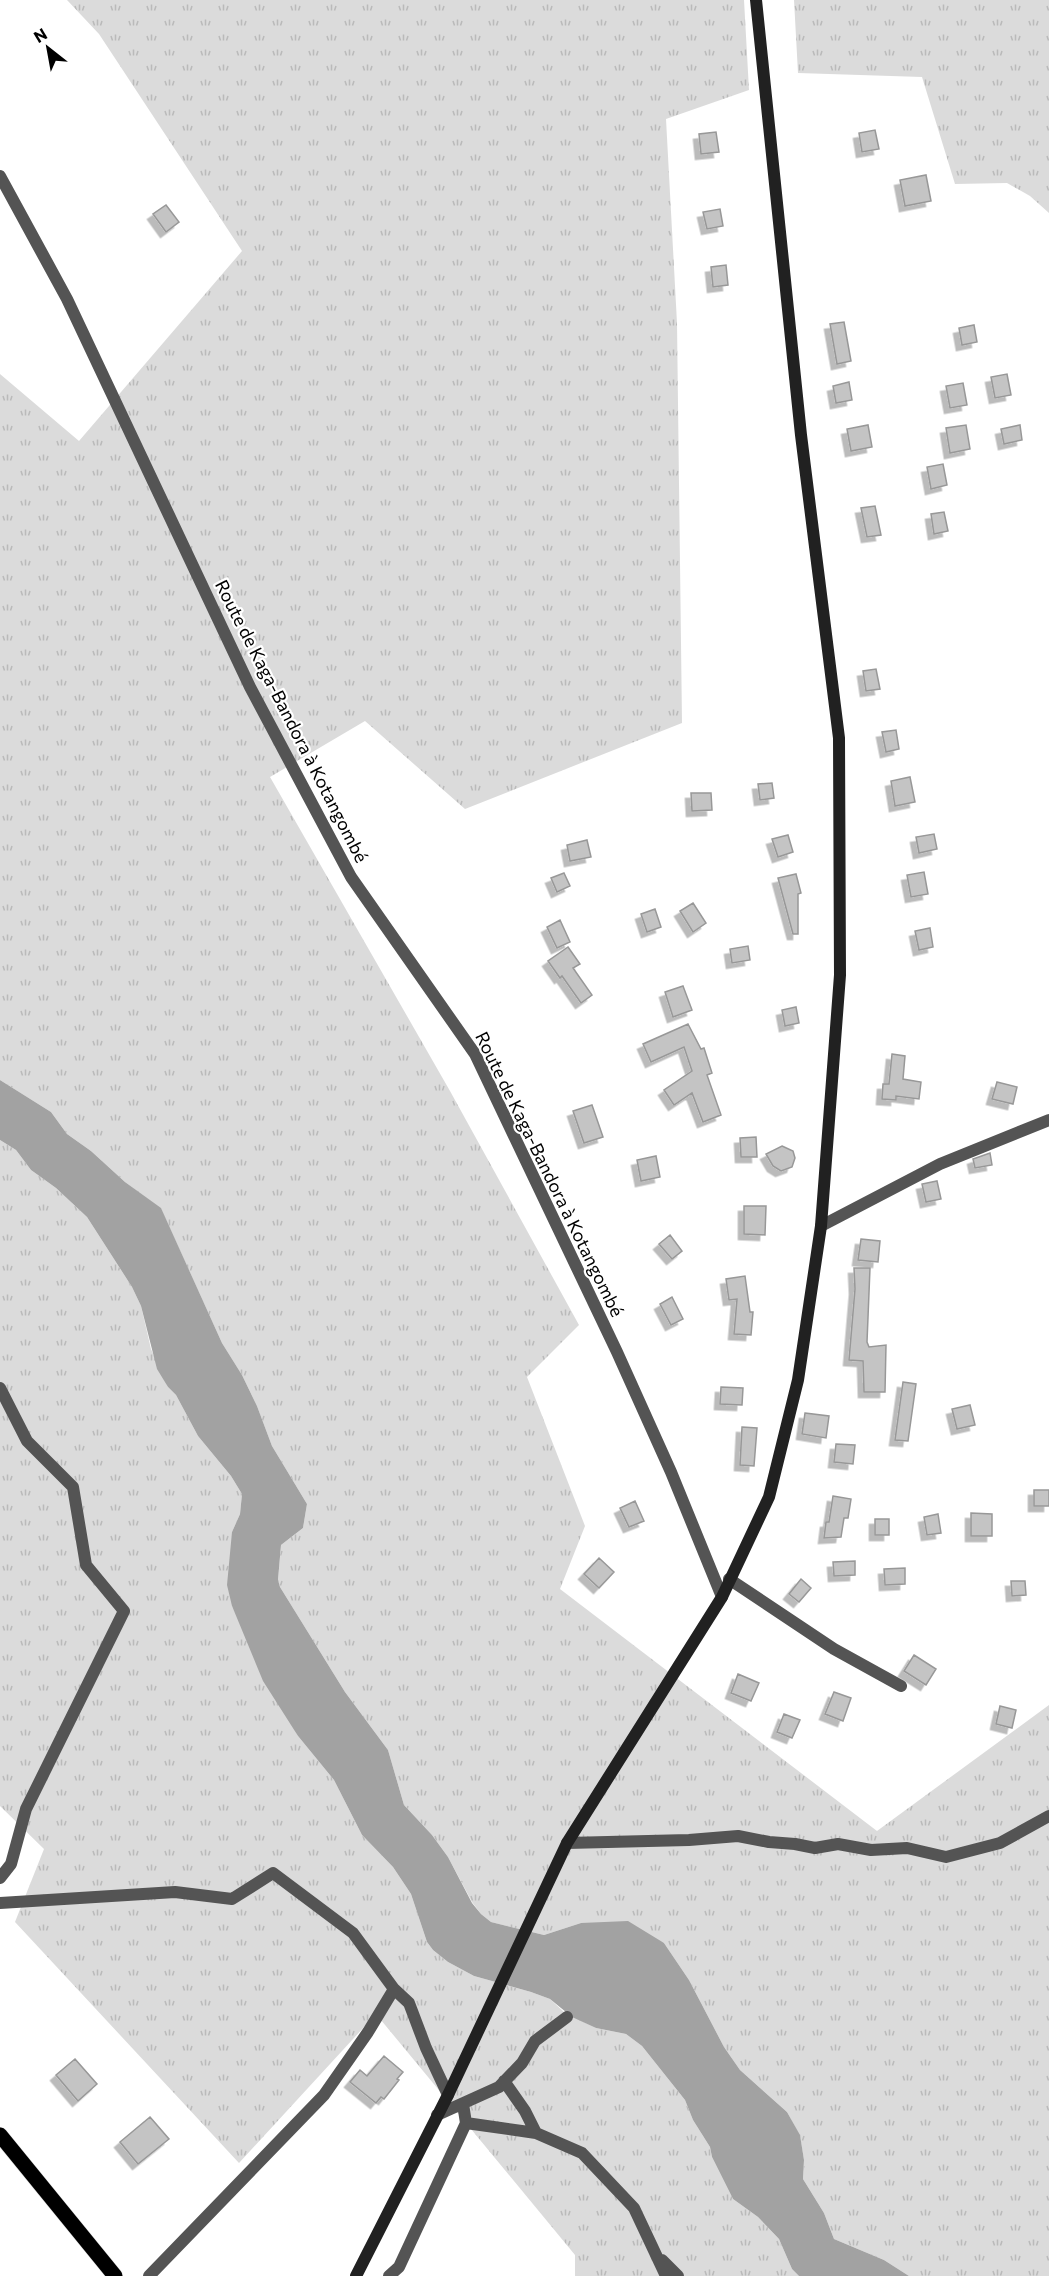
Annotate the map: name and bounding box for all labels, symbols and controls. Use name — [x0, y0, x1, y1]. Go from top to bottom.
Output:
north arrow — [18, 18, 78, 78]
text: N — [30, 23, 50, 46]
street label: Route de Kaga-Bandora à Kotangombé — [211, 576, 373, 866]
street label: Route de Kaga-Bandora à Kotangombé — [471, 1028, 629, 1320]

